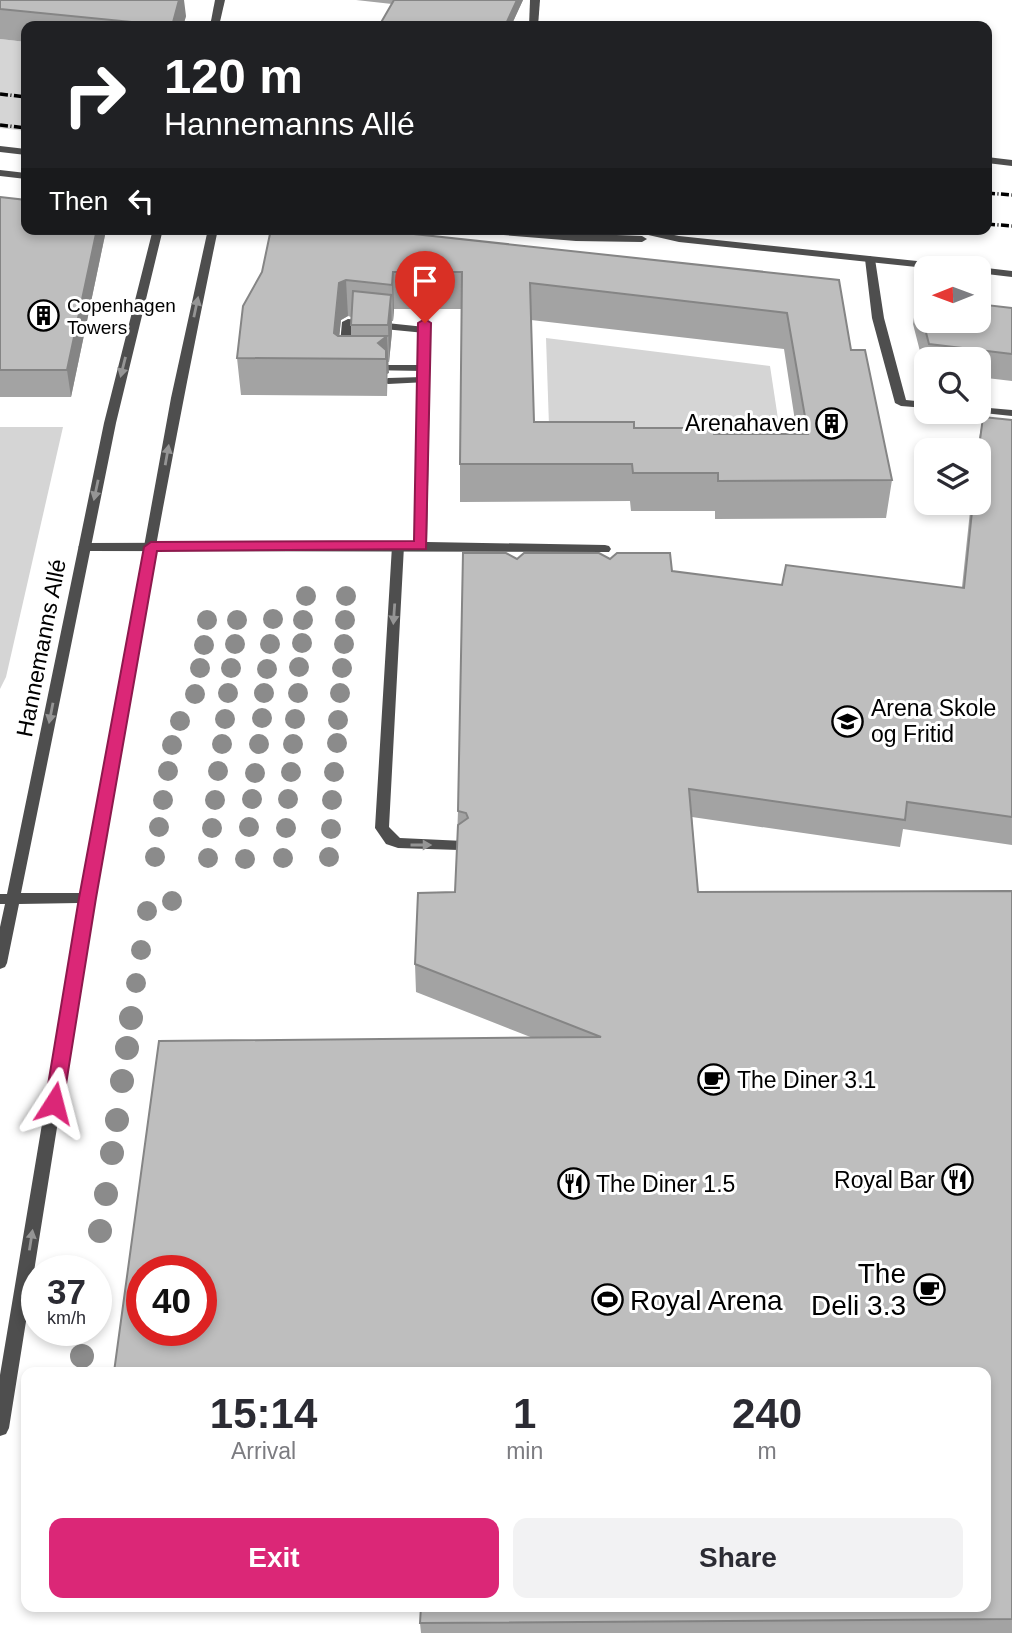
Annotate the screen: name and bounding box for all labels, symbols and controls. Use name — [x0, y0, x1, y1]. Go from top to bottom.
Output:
icon: right — [49, 49, 140, 140]
text: 120 m — [164, 49, 303, 103]
text: Hannemanns Allé — [164, 106, 415, 142]
icon: left — [122, 182, 160, 220]
text: Then — [49, 186, 108, 216]
pin — [395, 251, 455, 323]
north arrow — [914, 256, 990, 332]
map controls — [914, 256, 991, 515]
icon: arrive — [406, 262, 444, 300]
place label: Copenhagen Towers — [67, 295, 176, 338]
one-way arrow — [190, 296, 201, 318]
building icon: Copenhagen Towers — [27, 299, 61, 333]
button: search — [914, 347, 991, 424]
one-way arrow — [118, 356, 129, 378]
building icon: Arenahaven — [815, 406, 849, 440]
place label: Arenahaven — [685, 410, 809, 436]
button: layers — [914, 438, 991, 515]
one-way arrow — [162, 444, 173, 466]
one-way arrow — [90, 479, 101, 501]
street label: Hannemanns Allé — [11, 557, 71, 739]
one-way arrow — [388, 603, 399, 625]
place label: Arena Skole og Fritid — [871, 695, 996, 747]
one-way arrow — [45, 702, 56, 724]
school or university icon: Arena Skole og Fritid — [831, 704, 865, 738]
one-way arrow — [410, 839, 432, 850]
cafe icon: The Diner 3.1 — [697, 1063, 731, 1097]
position arrow — [17, 1066, 91, 1140]
place label: The Diner 3.1 — [737, 1067, 876, 1093]
restaurant icon: Royal Bar — [941, 1163, 975, 1197]
restaurant icon: The Diner 1.5 — [556, 1167, 590, 1201]
place label: Royal Bar — [834, 1167, 935, 1193]
place label: The Diner 1.5 — [596, 1171, 735, 1197]
one-way arrow — [26, 1229, 37, 1251]
speed limit sign: 40 — [126, 1255, 217, 1346]
place label: The Deli 3.3 — [811, 1258, 906, 1321]
text: 37 — [47, 1272, 86, 1311]
cafe icon: The Deli 3.3 — [912, 1272, 946, 1306]
sports icon: Royal Arena — [590, 1283, 624, 1317]
place label: Royal Arena — [630, 1285, 783, 1316]
text: km/h — [47, 1308, 86, 1328]
text: 15:14 — [210, 1390, 317, 1437]
text: 1 — [513, 1390, 536, 1437]
text: 240 — [732, 1390, 802, 1437]
text: Arrival — [231, 1438, 296, 1464]
text: min — [506, 1438, 543, 1464]
text: m — [758, 1438, 777, 1464]
button: Exit — [49, 1518, 499, 1598]
button: Share — [513, 1518, 963, 1598]

